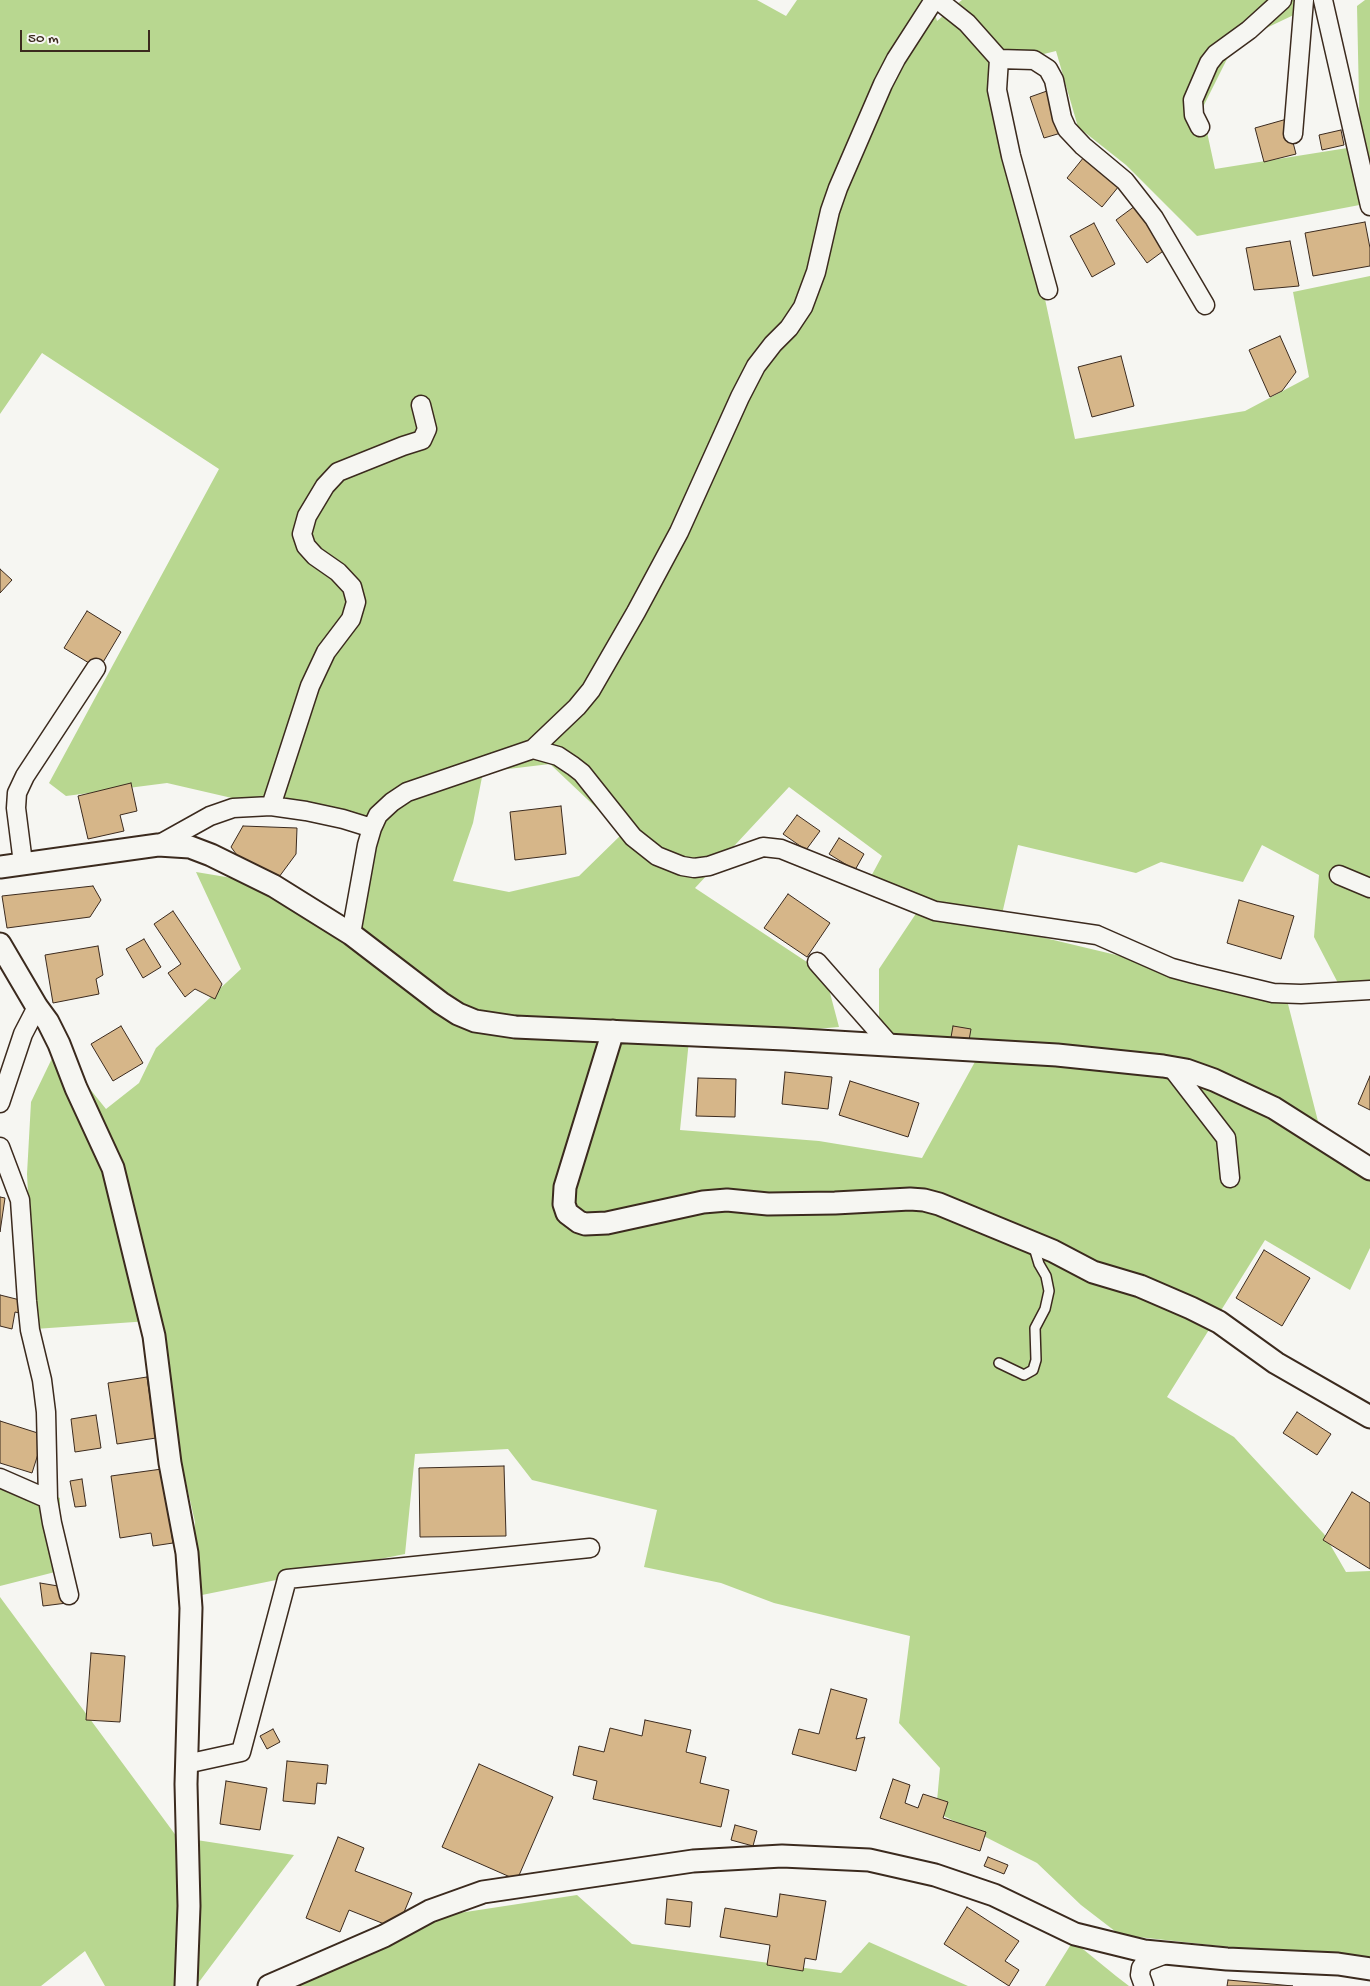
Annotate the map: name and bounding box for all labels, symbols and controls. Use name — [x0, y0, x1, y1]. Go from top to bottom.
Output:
scale bar — [22, 20, 152, 52]
text: 50 m — [28, 30, 59, 48]

